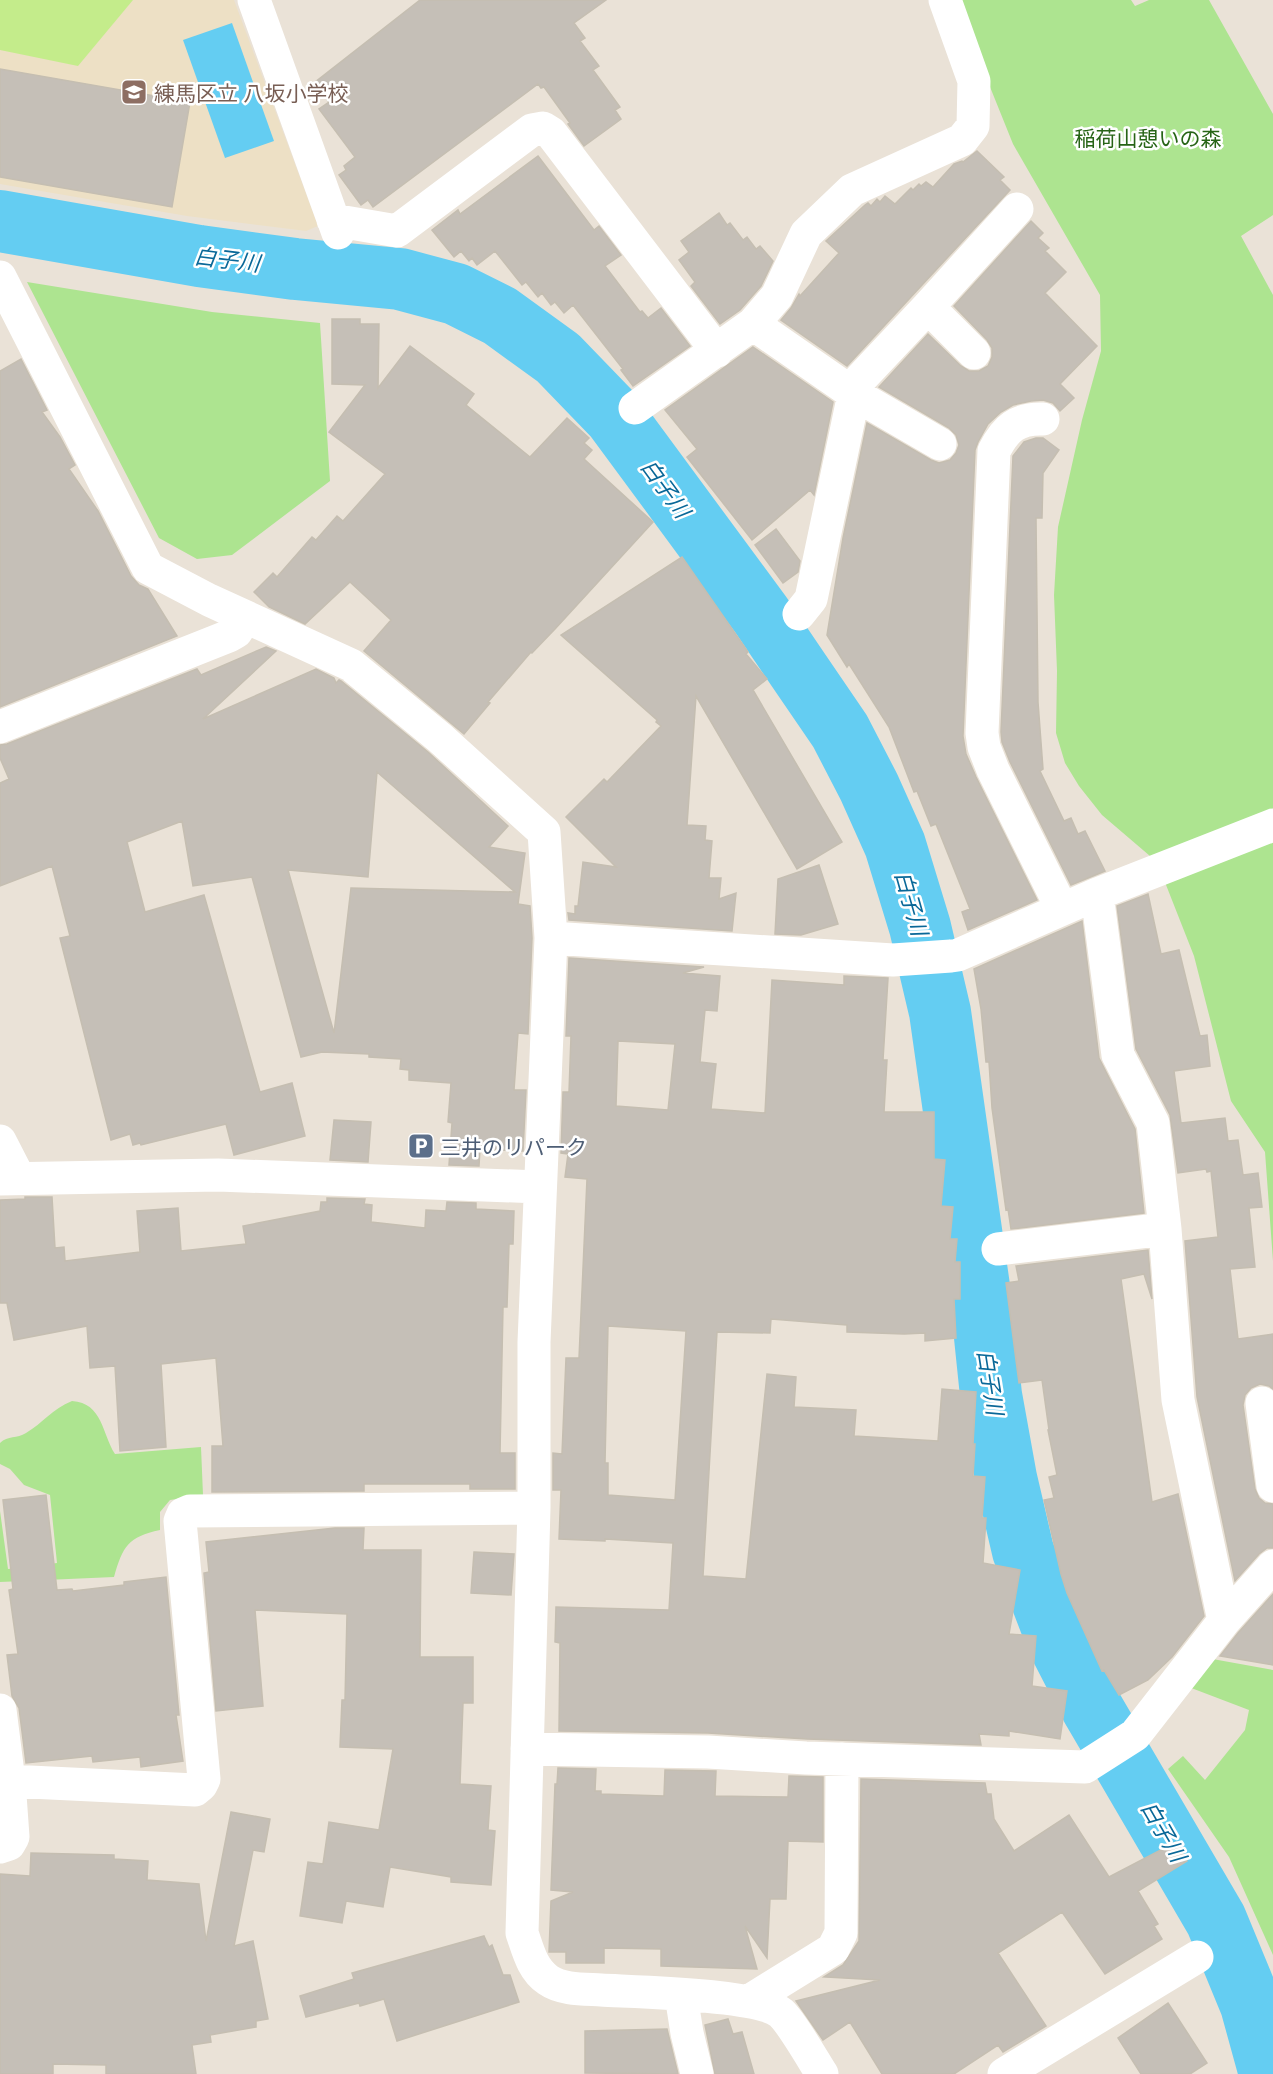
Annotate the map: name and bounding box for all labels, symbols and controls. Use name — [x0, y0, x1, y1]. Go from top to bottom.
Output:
school or university icon: 練馬区立 八坂小学校 — [119, 77, 149, 107]
place label: 練馬区立 八坂小学校 — [154, 80, 348, 105]
park label: 稲荷山憩いの森 — [1075, 125, 1222, 150]
water label: 白子川 — [193, 242, 263, 277]
water label: 白子川 — [636, 453, 697, 524]
water label: 白子川 — [890, 868, 935, 940]
parking icon: 三井のリパーク — [406, 1131, 436, 1161]
place label: 三井のリパーク — [440, 1134, 587, 1159]
water label: 白子川 — [973, 1347, 1010, 1419]
water label: 白子川 — [1136, 1796, 1193, 1868]

